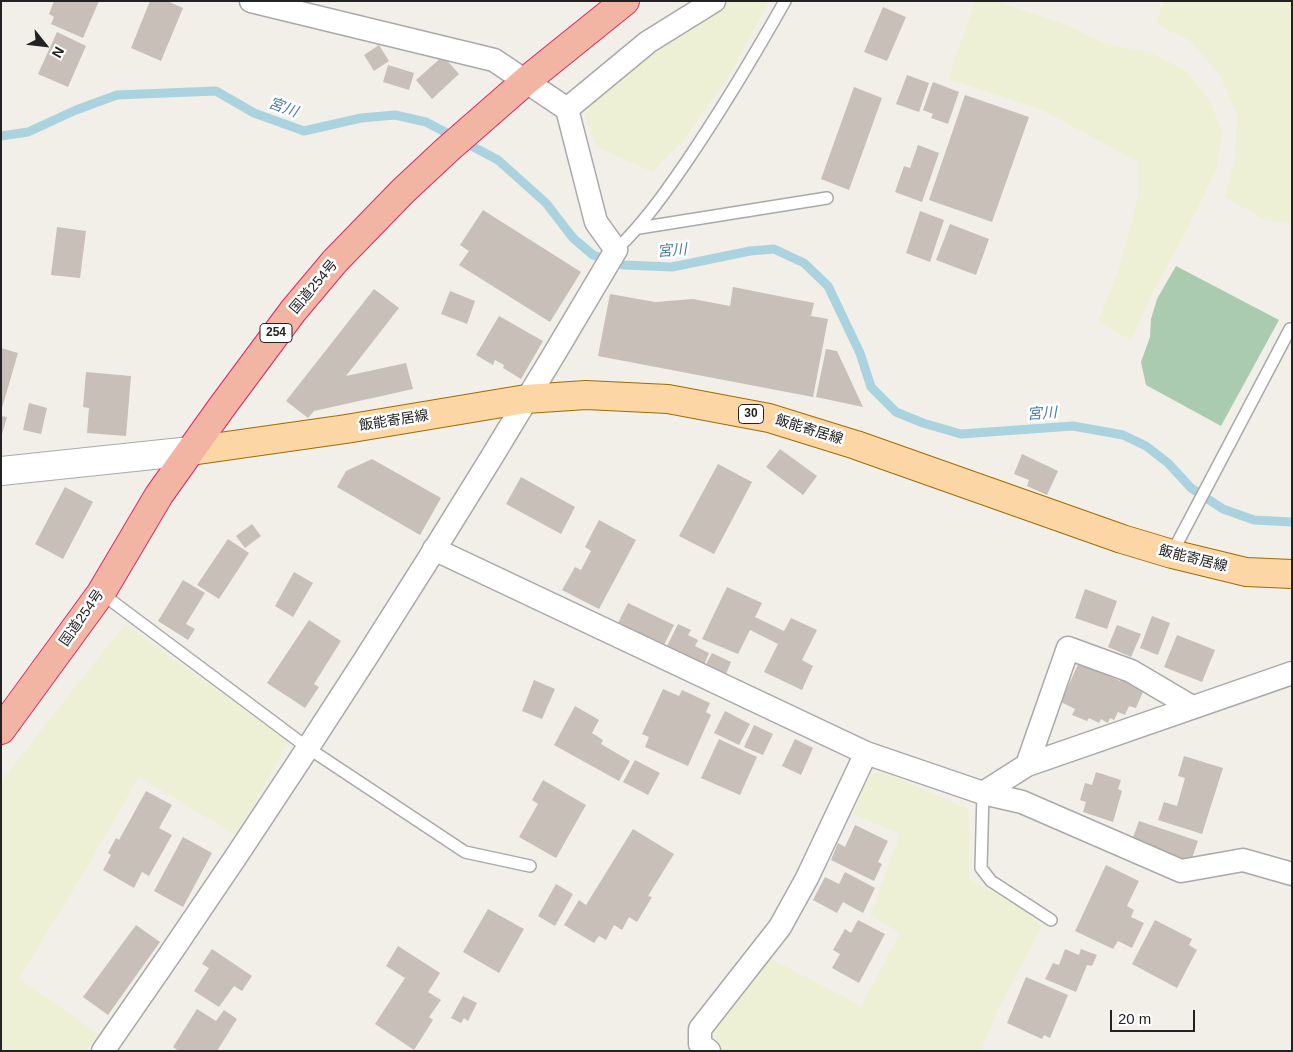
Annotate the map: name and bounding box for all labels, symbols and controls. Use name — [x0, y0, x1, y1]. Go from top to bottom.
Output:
north arrow — [20, 20, 70, 70]
text: N — [49, 44, 68, 61]
water label: 宮川 — [266, 94, 300, 122]
water label: 宮川 — [656, 241, 688, 261]
street label: 国道254号 — [287, 257, 341, 317]
road number: 254 — [260, 323, 292, 342]
road number: 30 — [738, 404, 764, 424]
water label: 宮川 — [1026, 404, 1058, 424]
street label: 飯能寄居線 — [358, 407, 430, 435]
street label: 飯能寄居線 — [773, 412, 845, 448]
street label: 飯能寄居線 — [1157, 542, 1229, 576]
street label: 国道254号 — [56, 586, 108, 650]
scale bar — [1113, 1000, 1198, 1032]
text: 20 m — [1118, 1010, 1151, 1027]

